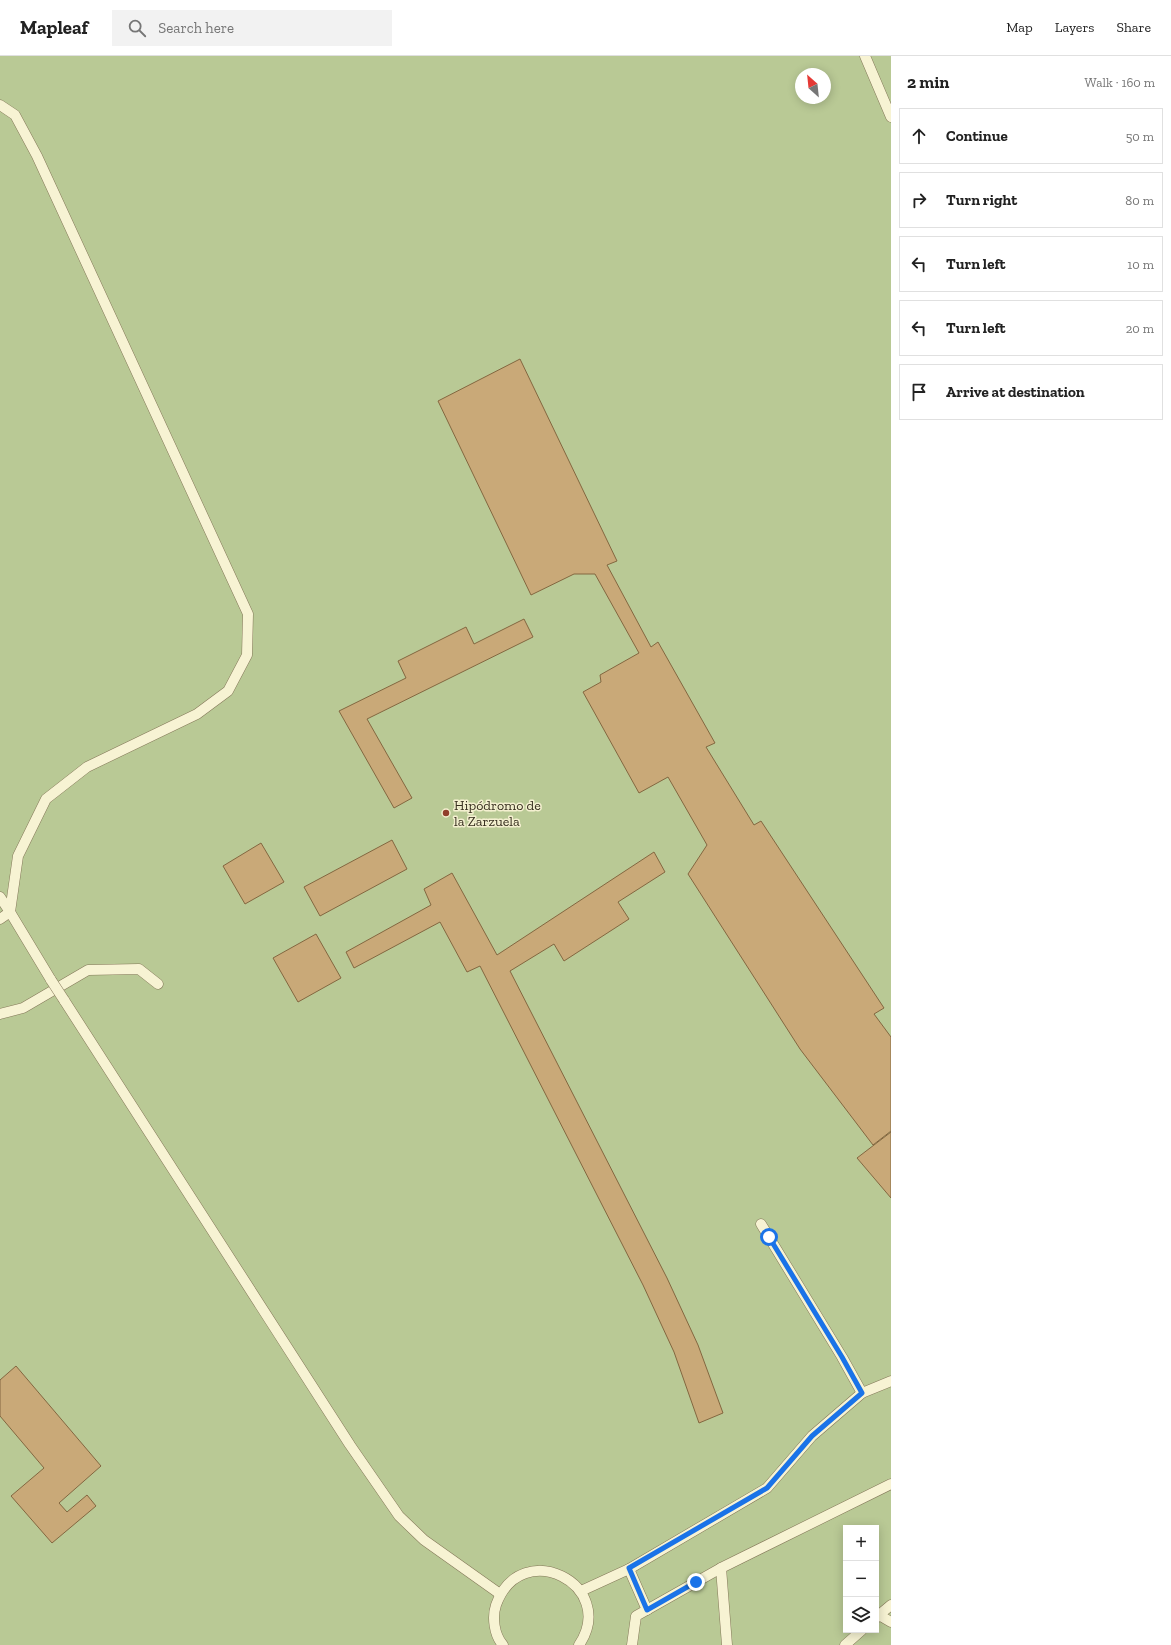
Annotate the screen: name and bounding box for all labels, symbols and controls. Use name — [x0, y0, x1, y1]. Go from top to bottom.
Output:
search box — [112, 10, 392, 46]
text: Mapleaf — [20, 16, 88, 39]
icon: search — [126, 17, 148, 39]
text: Search here — [158, 19, 234, 37]
text: Map — [1006, 19, 1033, 36]
text: Layers — [1055, 19, 1094, 36]
text: Share — [1116, 19, 1151, 36]
north arrow — [795, 68, 831, 104]
text: 2 min — [907, 72, 949, 92]
text: Walk · 160 m — [1085, 75, 1155, 90]
icon: ahead — [908, 125, 930, 147]
text: Continue — [946, 127, 1008, 145]
text: 50 m — [1126, 129, 1154, 144]
icon: right — [908, 189, 930, 211]
text: Turn right — [946, 191, 1017, 209]
text: 80 m — [1125, 193, 1154, 208]
icon: left — [908, 253, 930, 275]
text: Turn left — [946, 255, 1006, 273]
text: 10 m — [1127, 257, 1154, 272]
icon: left — [908, 317, 930, 339]
text: Turn left — [946, 319, 1006, 337]
text: 20 m — [1126, 321, 1154, 336]
icon: arrive — [908, 381, 930, 403]
text: Arrive at destination — [946, 383, 1085, 401]
place label: Hipódromo de la Zarzuela — [454, 797, 541, 830]
marker: Hipódromo de la Zarzuela — [441, 808, 451, 818]
route start — [760, 1228, 778, 1246]
map controls — [843, 1525, 879, 1633]
button: + — [843, 1525, 879, 1561]
button: − — [843, 1561, 879, 1597]
route end — [687, 1573, 705, 1591]
button: layers — [843, 1597, 879, 1633]

